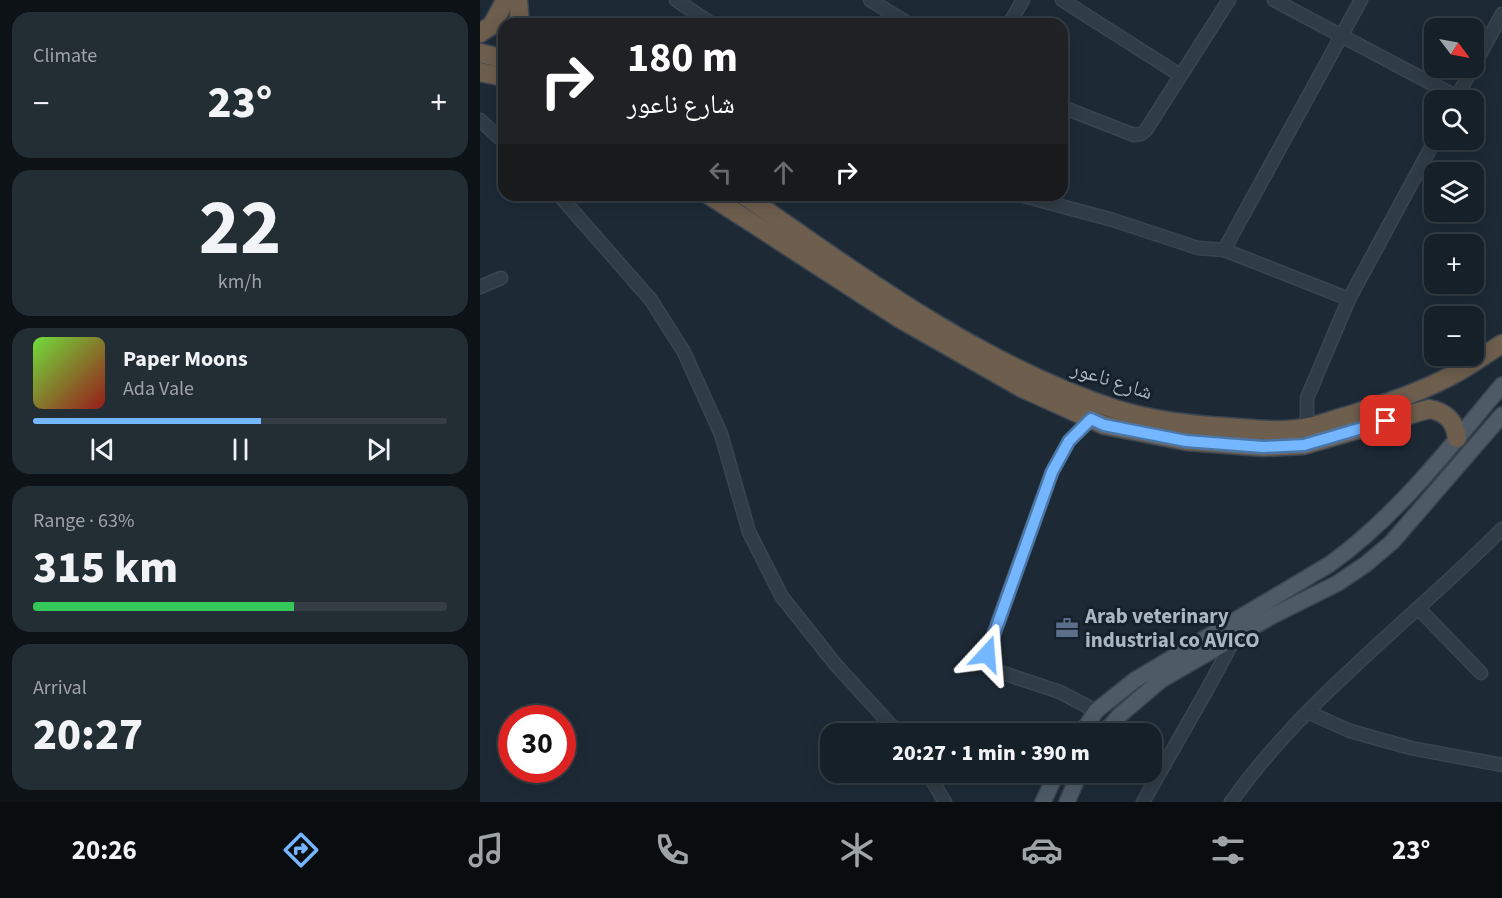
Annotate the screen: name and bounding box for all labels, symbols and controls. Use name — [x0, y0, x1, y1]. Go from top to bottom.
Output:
north arrow — [1424, 18, 1484, 78]
map controls — [1424, 18, 1484, 366]
text: 180 m — [627, 28, 738, 88]
text: Climate — [33, 42, 97, 70]
icon: right — [528, 42, 606, 120]
text: 23° — [208, 71, 272, 135]
text: − — [33, 80, 49, 127]
text: + — [431, 80, 447, 127]
text: شارع ناعور — [627, 85, 735, 124]
button: search — [1424, 90, 1484, 150]
icon: left — [704, 156, 737, 189]
icon: ahead — [767, 156, 800, 189]
icon: right — [830, 156, 863, 189]
button: layers — [1424, 162, 1484, 222]
text: 22 — [199, 173, 281, 284]
button: + — [1424, 234, 1484, 294]
text: km/h — [218, 268, 262, 296]
button: − — [1424, 306, 1484, 366]
text: Paper Moons — [123, 343, 248, 375]
street label: شارع ناعور — [1067, 352, 1156, 407]
text: Ada Vale — [123, 375, 194, 403]
pin — [1360, 395, 1411, 446]
icon: arrive — [1369, 404, 1402, 437]
icon: previous — [86, 433, 119, 466]
icon: pause — [224, 433, 257, 466]
icon: next — [362, 433, 395, 466]
text: Range · 63% — [33, 507, 134, 535]
text: 315 km — [33, 536, 178, 600]
place label: Arab veterinary industrial co AVICO — [1084, 601, 1260, 655]
office icon: Arab veterinary industrial co AVICO — [1054, 615, 1080, 641]
position arrow — [955, 622, 1019, 686]
text: Arrival — [33, 674, 87, 702]
text: 20:27 — [33, 703, 143, 767]
speed limit sign: 30 — [498, 705, 576, 783]
text: 20:27 · 1 min · 390 m — [892, 737, 1090, 769]
icon: directions — [280, 829, 322, 871]
icon: music — [465, 829, 507, 871]
icon: phone — [651, 829, 693, 871]
icon: climate — [836, 829, 878, 871]
icon: car — [1021, 829, 1063, 871]
icon: filters — [1207, 829, 1249, 871]
text: 20:26 — [72, 831, 137, 870]
text: 23° — [1392, 831, 1430, 870]

